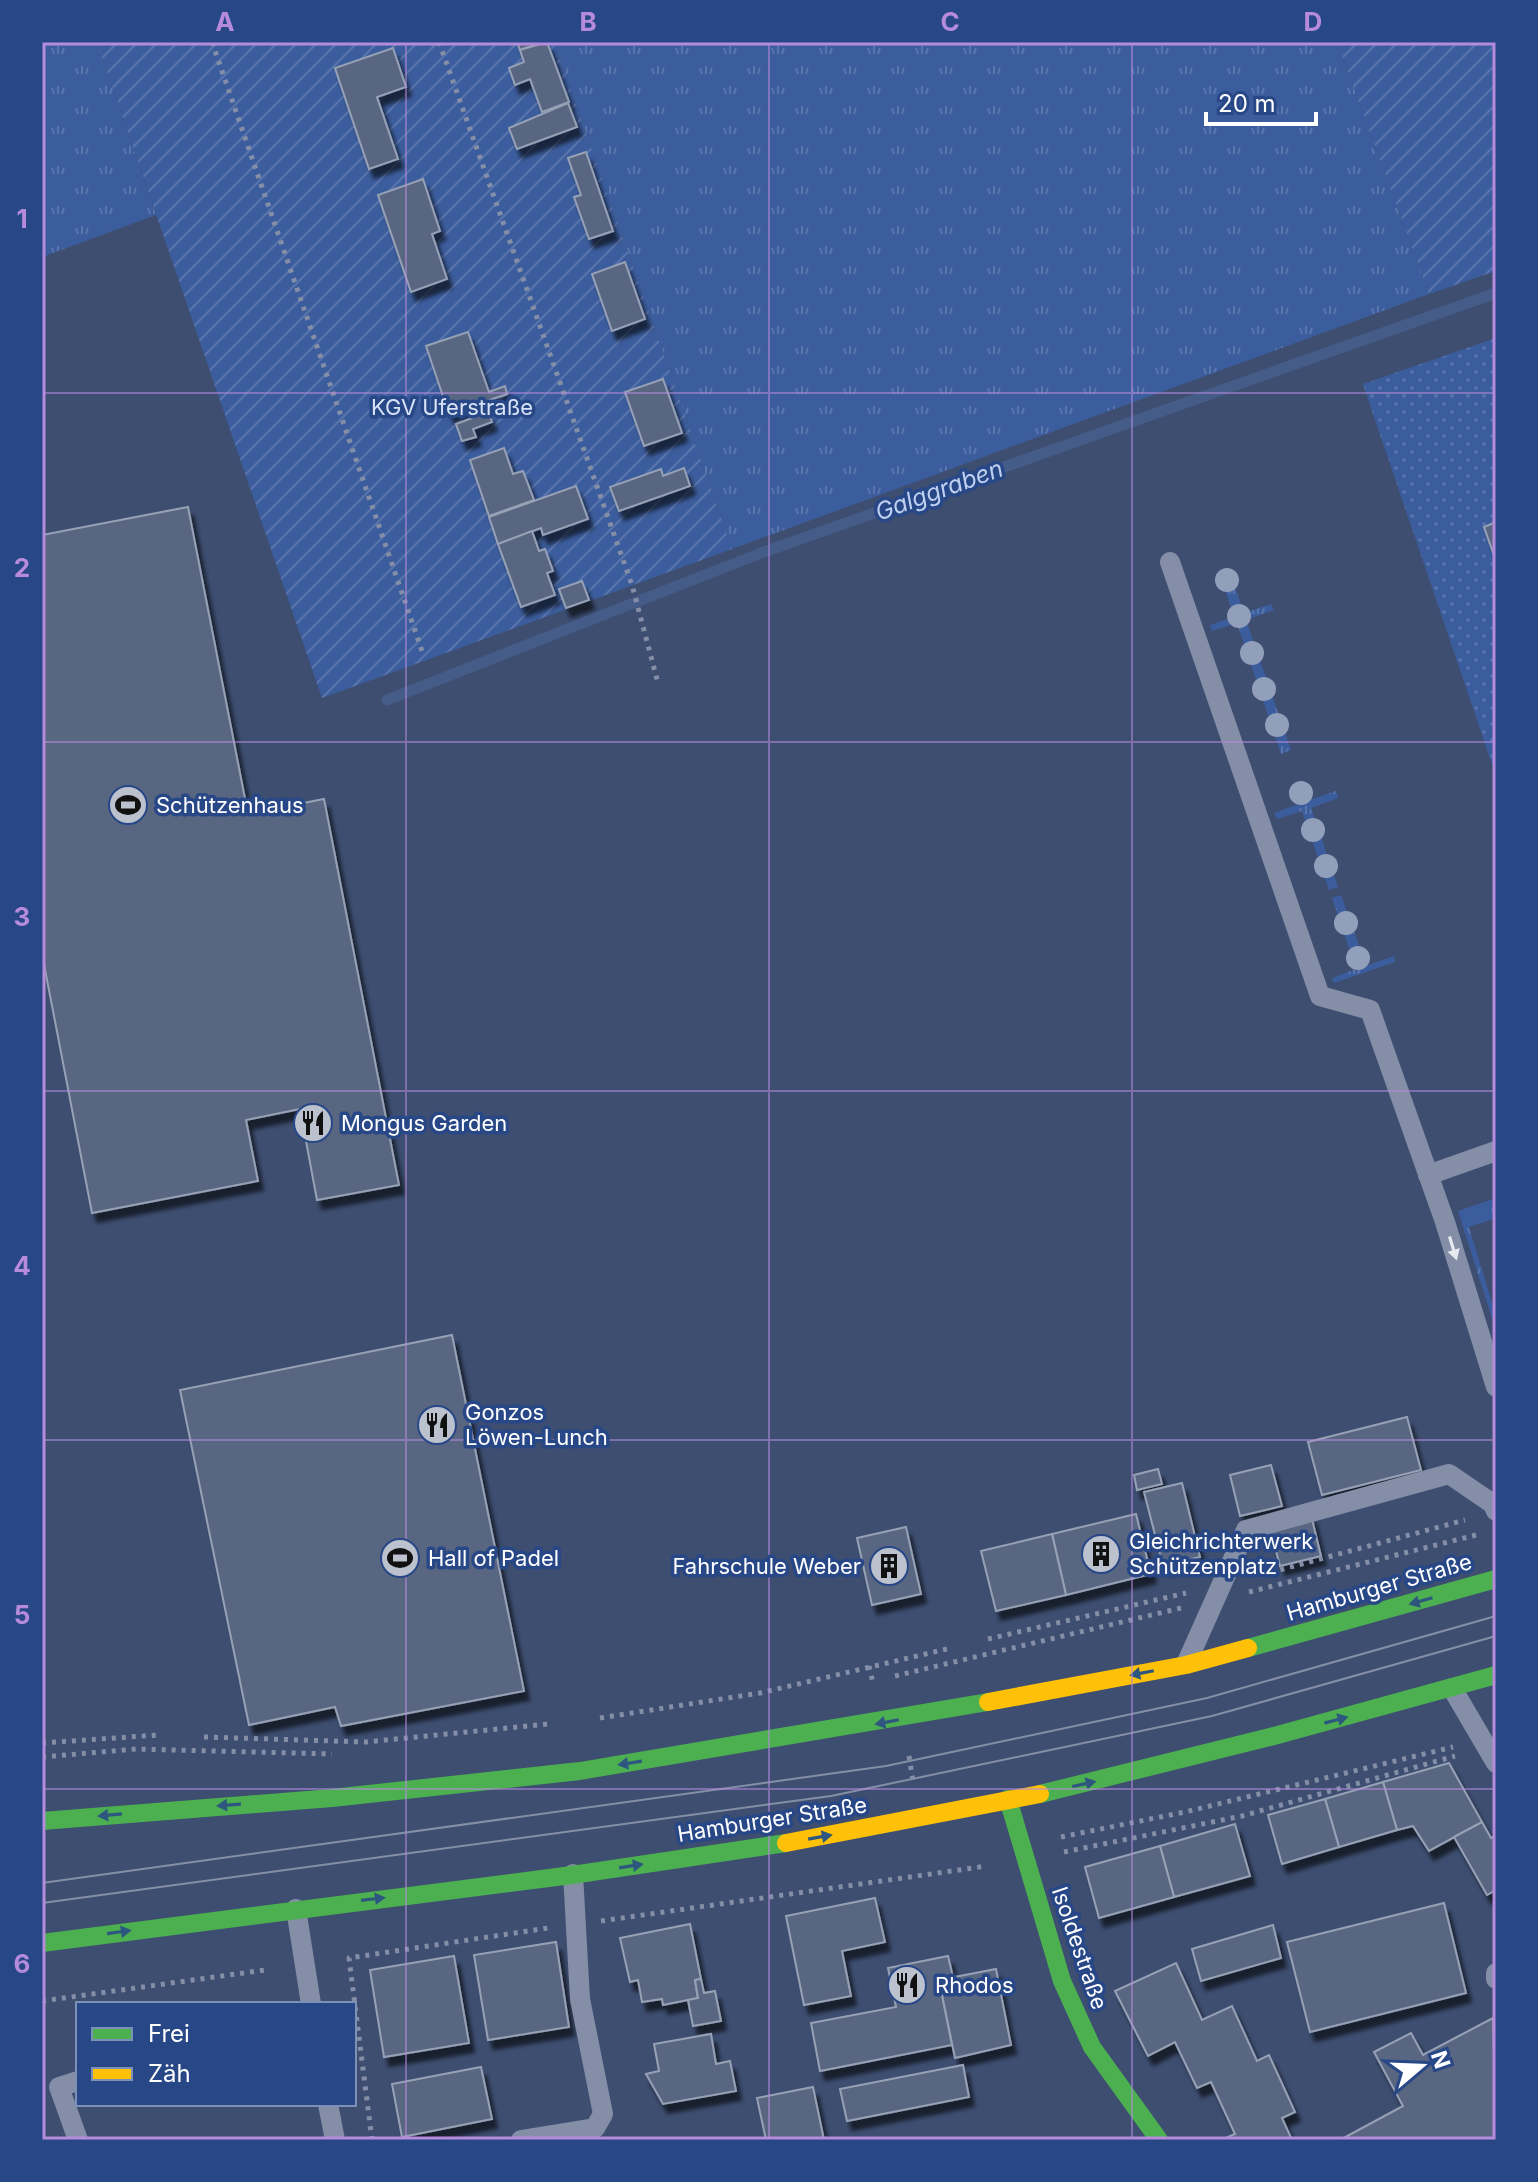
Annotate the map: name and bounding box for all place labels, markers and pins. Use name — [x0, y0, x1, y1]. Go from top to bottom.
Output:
sports icon: Schützenhaus — [107, 784, 149, 826]
place label: Schützenhaus — [156, 792, 304, 818]
restaurant icon: Mongus Garden — [292, 1102, 334, 1144]
place label: Mongus Garden — [341, 1110, 507, 1136]
place label: Gonzos Löwen-Lunch — [465, 1399, 608, 1450]
restaurant icon: Gonzos Löwen-Lunch — [416, 1404, 458, 1446]
place label: Gleichrichterwerk Schützenplatz — [1129, 1528, 1313, 1579]
building icon: Gleichrichterwerk Schützenplatz — [1080, 1533, 1122, 1575]
sports icon: Hall of Padel — [379, 1537, 421, 1579]
place label: Hall of Padel — [428, 1545, 559, 1571]
building icon: Fahrschule Weber — [868, 1545, 910, 1587]
place label: Fahrschule Weber — [672, 1553, 861, 1579]
restaurant icon: Rhodos — [886, 1964, 928, 2006]
place label: Rhodos — [935, 1972, 1014, 1998]

